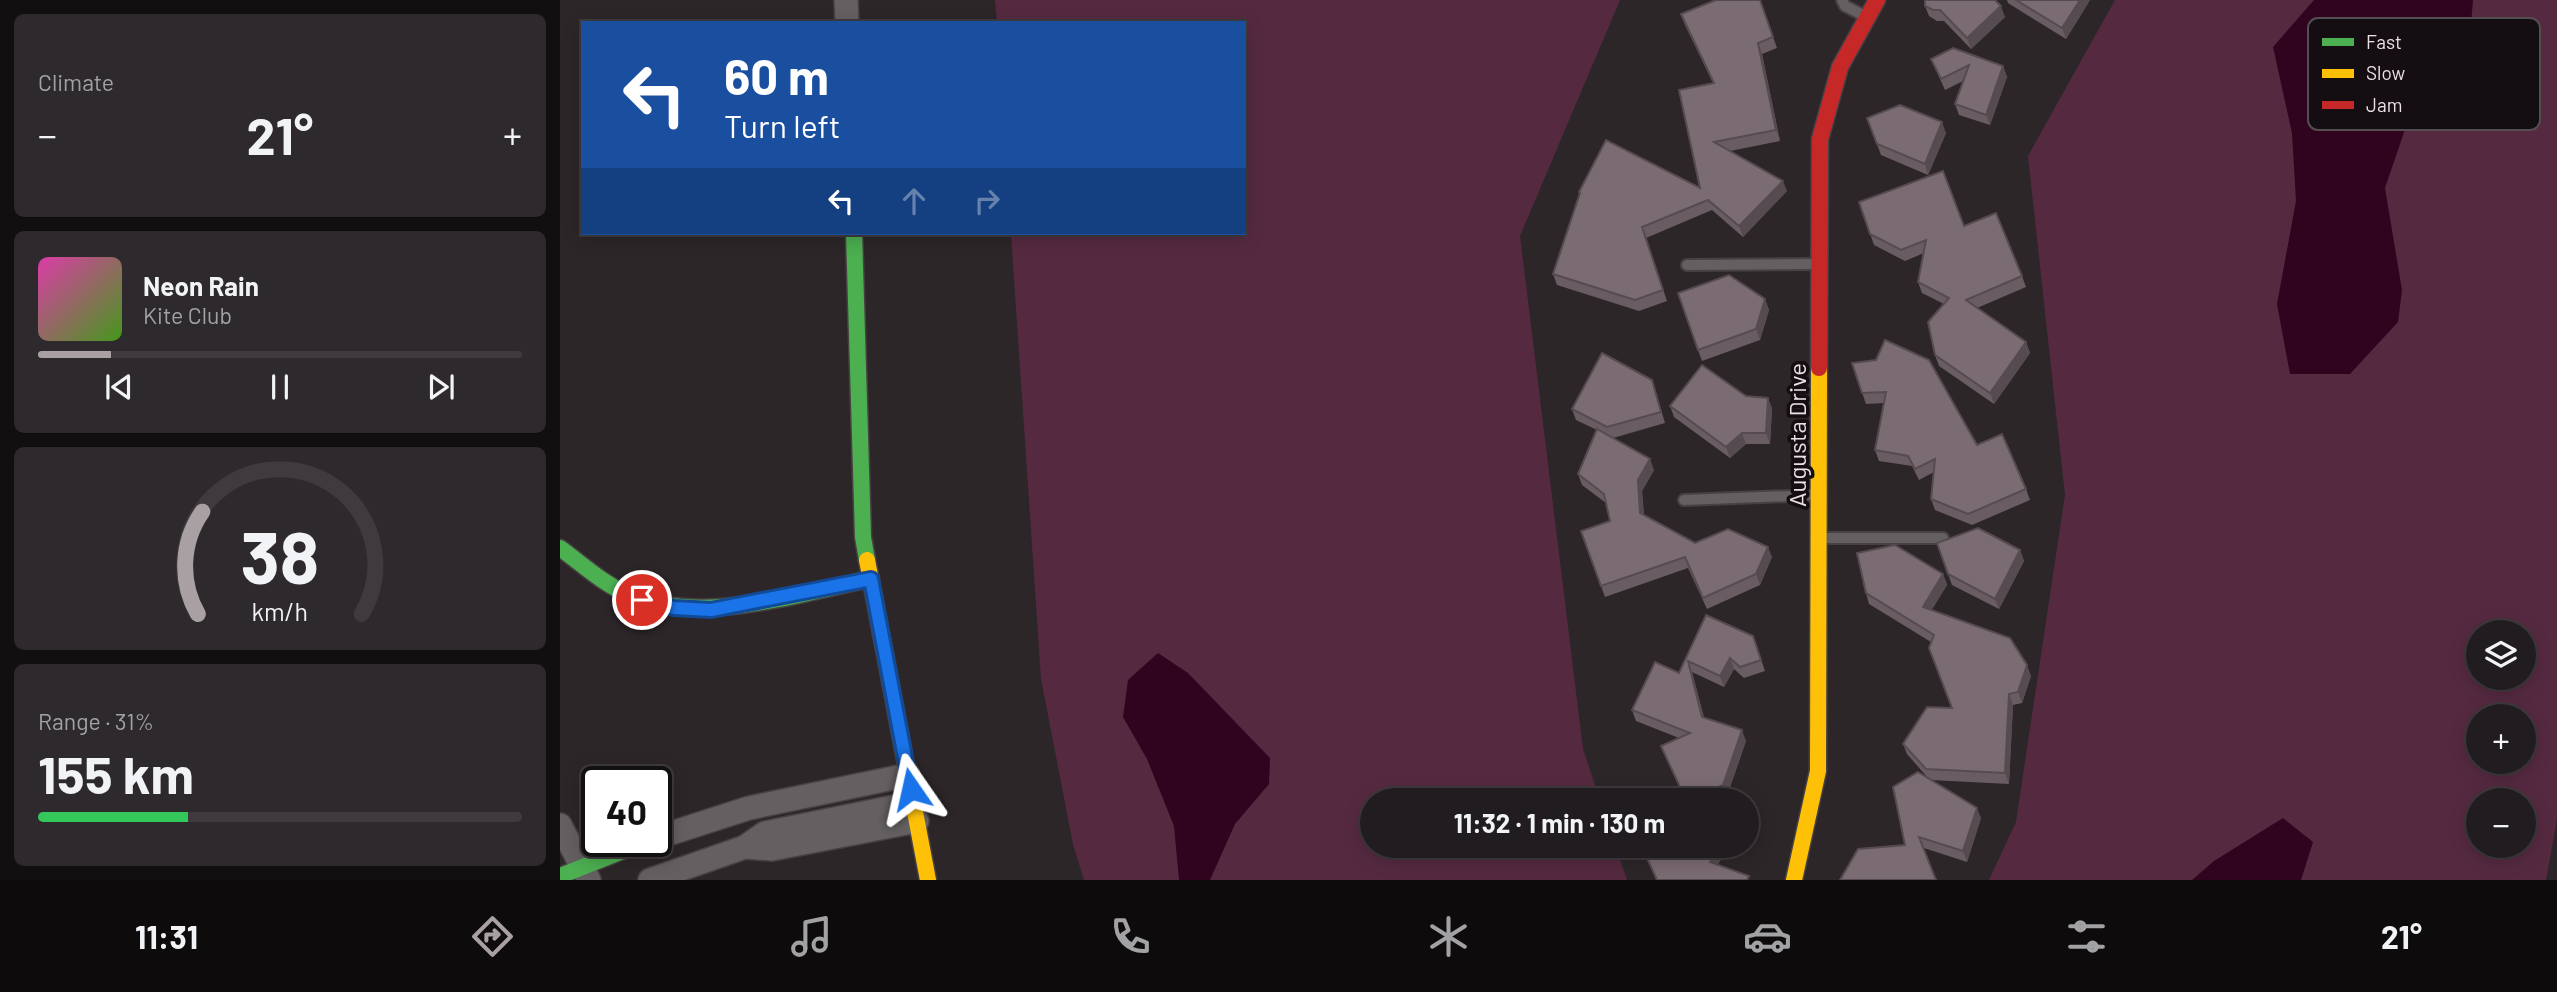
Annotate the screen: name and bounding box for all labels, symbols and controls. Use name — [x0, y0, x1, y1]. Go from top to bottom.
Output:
legend — [2308, 18, 2540, 130]
text: Fast — [2366, 30, 2402, 53]
text: 60 m — [724, 46, 829, 105]
icon: left — [609, 49, 700, 140]
text: Slow — [2366, 61, 2405, 84]
text: Climate — [38, 68, 114, 96]
text: Jam — [2366, 93, 2402, 116]
text: 21° — [247, 103, 313, 165]
text: Turn left — [724, 106, 841, 144]
text: − — [38, 111, 57, 157]
text: + — [503, 111, 522, 157]
icon: left — [822, 182, 860, 220]
icon: ahead — [895, 182, 933, 220]
icon: right — [968, 182, 1006, 220]
text: Neon Rain — [143, 270, 259, 301]
text: Kite Club — [143, 301, 232, 329]
street label: Augusta Drive — [1782, 363, 1811, 507]
icon: previous — [100, 368, 138, 406]
icon: pause — [261, 368, 299, 406]
icon: next — [422, 368, 460, 406]
text: 38 — [241, 512, 319, 600]
pin — [612, 570, 672, 630]
icon: arrive — [623, 581, 661, 619]
text: km/h — [252, 596, 308, 626]
map controls — [2466, 620, 2536, 858]
button: layers — [2466, 620, 2536, 690]
button: + — [2466, 704, 2536, 774]
text: Range · 31% — [38, 707, 154, 735]
text: 155 km — [38, 742, 194, 804]
position arrow — [874, 752, 948, 826]
speed limit sign: 40 — [581, 766, 672, 857]
button: − — [2466, 788, 2536, 858]
text: 11:32 · 1 min · 130 m — [1454, 807, 1665, 838]
icon: directions — [468, 912, 517, 961]
icon: music — [787, 912, 836, 961]
icon: phone — [1106, 912, 1155, 961]
icon: climate — [1424, 912, 1473, 961]
icon: car — [1743, 912, 1792, 961]
icon: filters — [2062, 912, 2111, 961]
text: 11:31 — [135, 917, 198, 955]
text: 21° — [2381, 917, 2422, 955]

